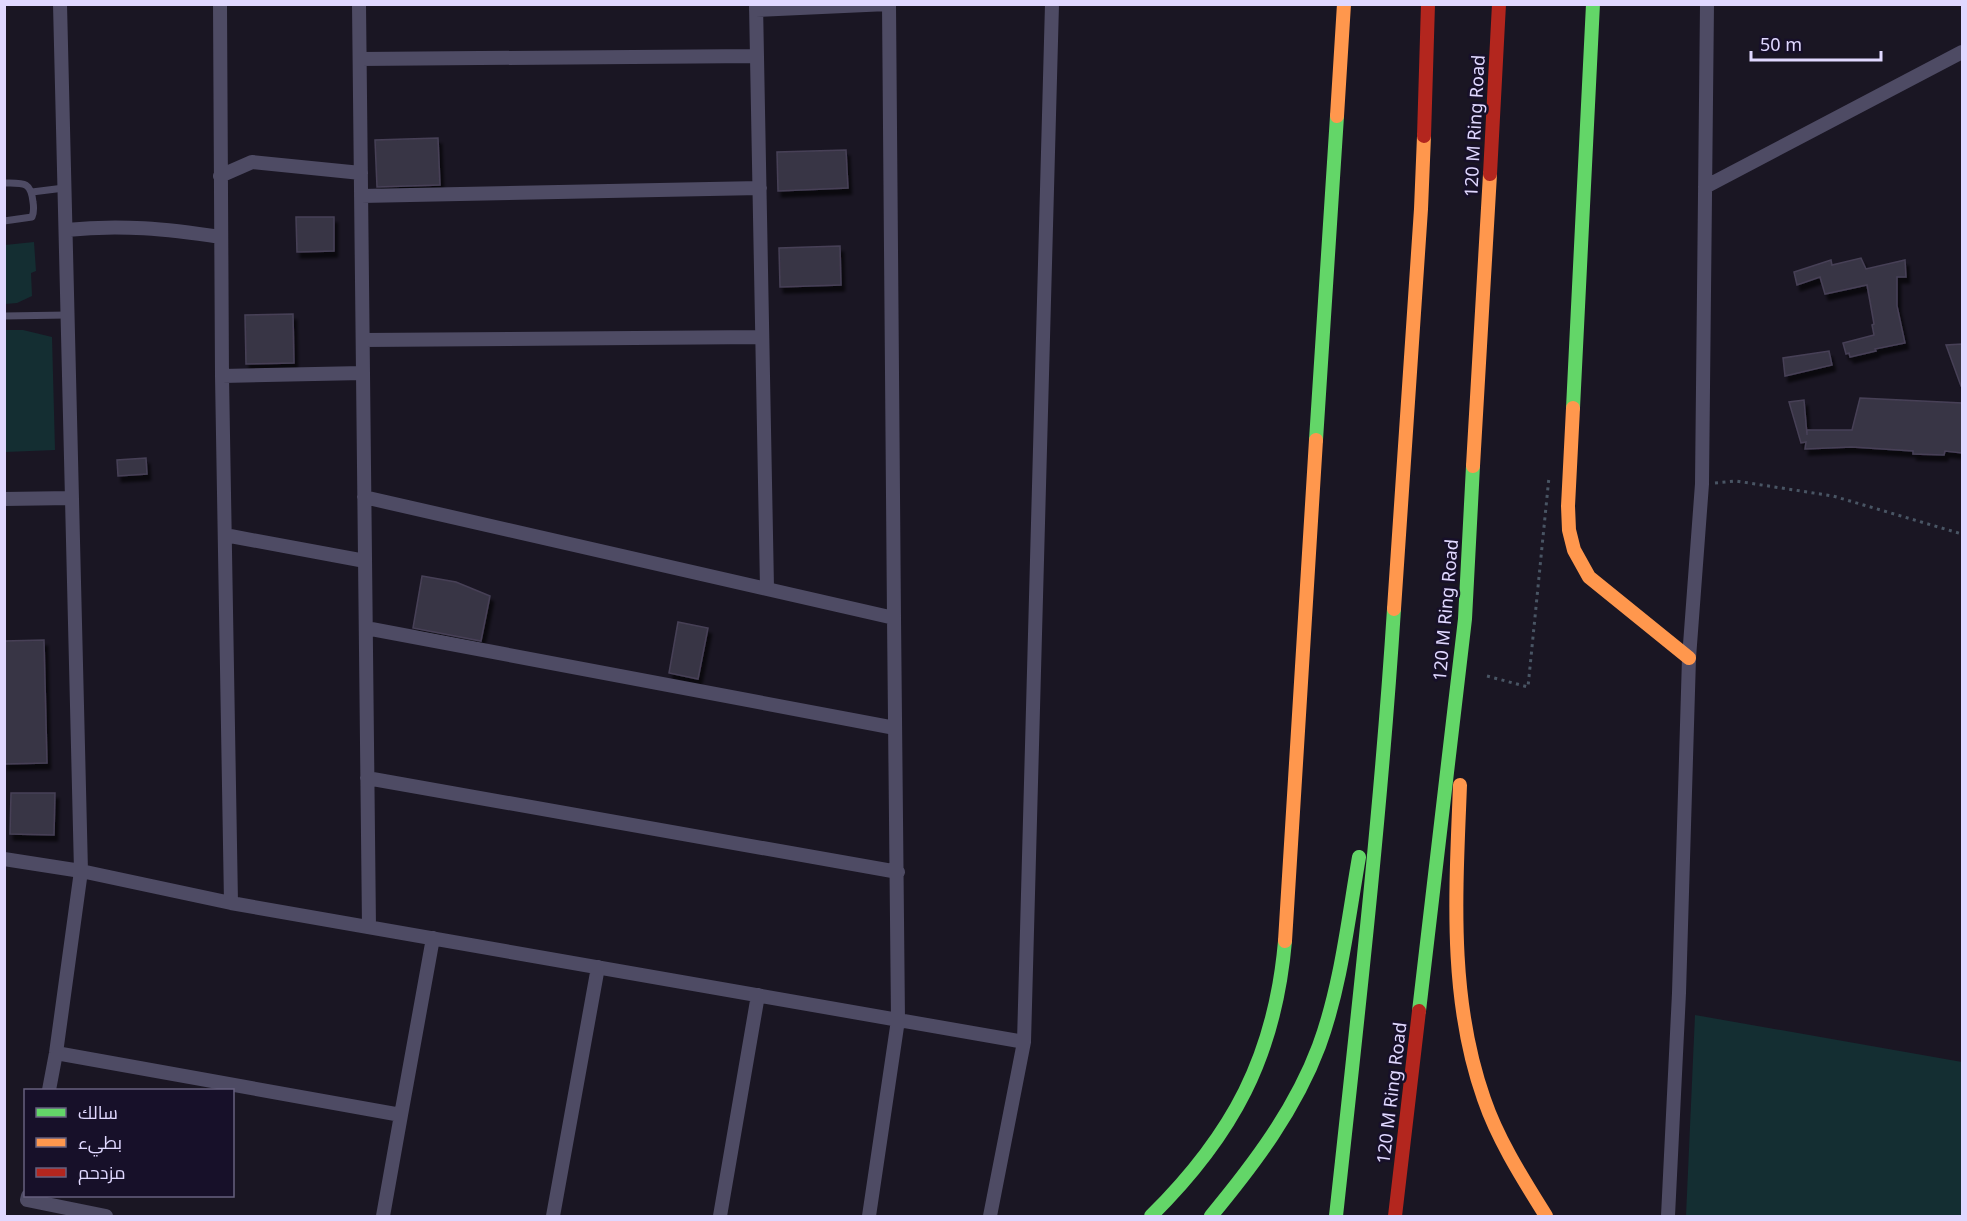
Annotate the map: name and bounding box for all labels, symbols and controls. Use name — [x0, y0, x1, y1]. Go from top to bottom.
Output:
scale bar — [1751, 24, 1882, 62]
text: 50 m — [1760, 32, 1802, 56]
street label: 120 M Ring Road — [1458, 54, 1490, 198]
street label: 120 M Ring Road — [1427, 538, 1463, 682]
street label: 120 M Ring Road — [1370, 1021, 1412, 1165]
legend — [24, 1089, 234, 1197]
text: سالك — [78, 1100, 118, 1124]
text: بطيء — [78, 1130, 122, 1157]
text: مزدحم — [78, 1160, 126, 1185]

